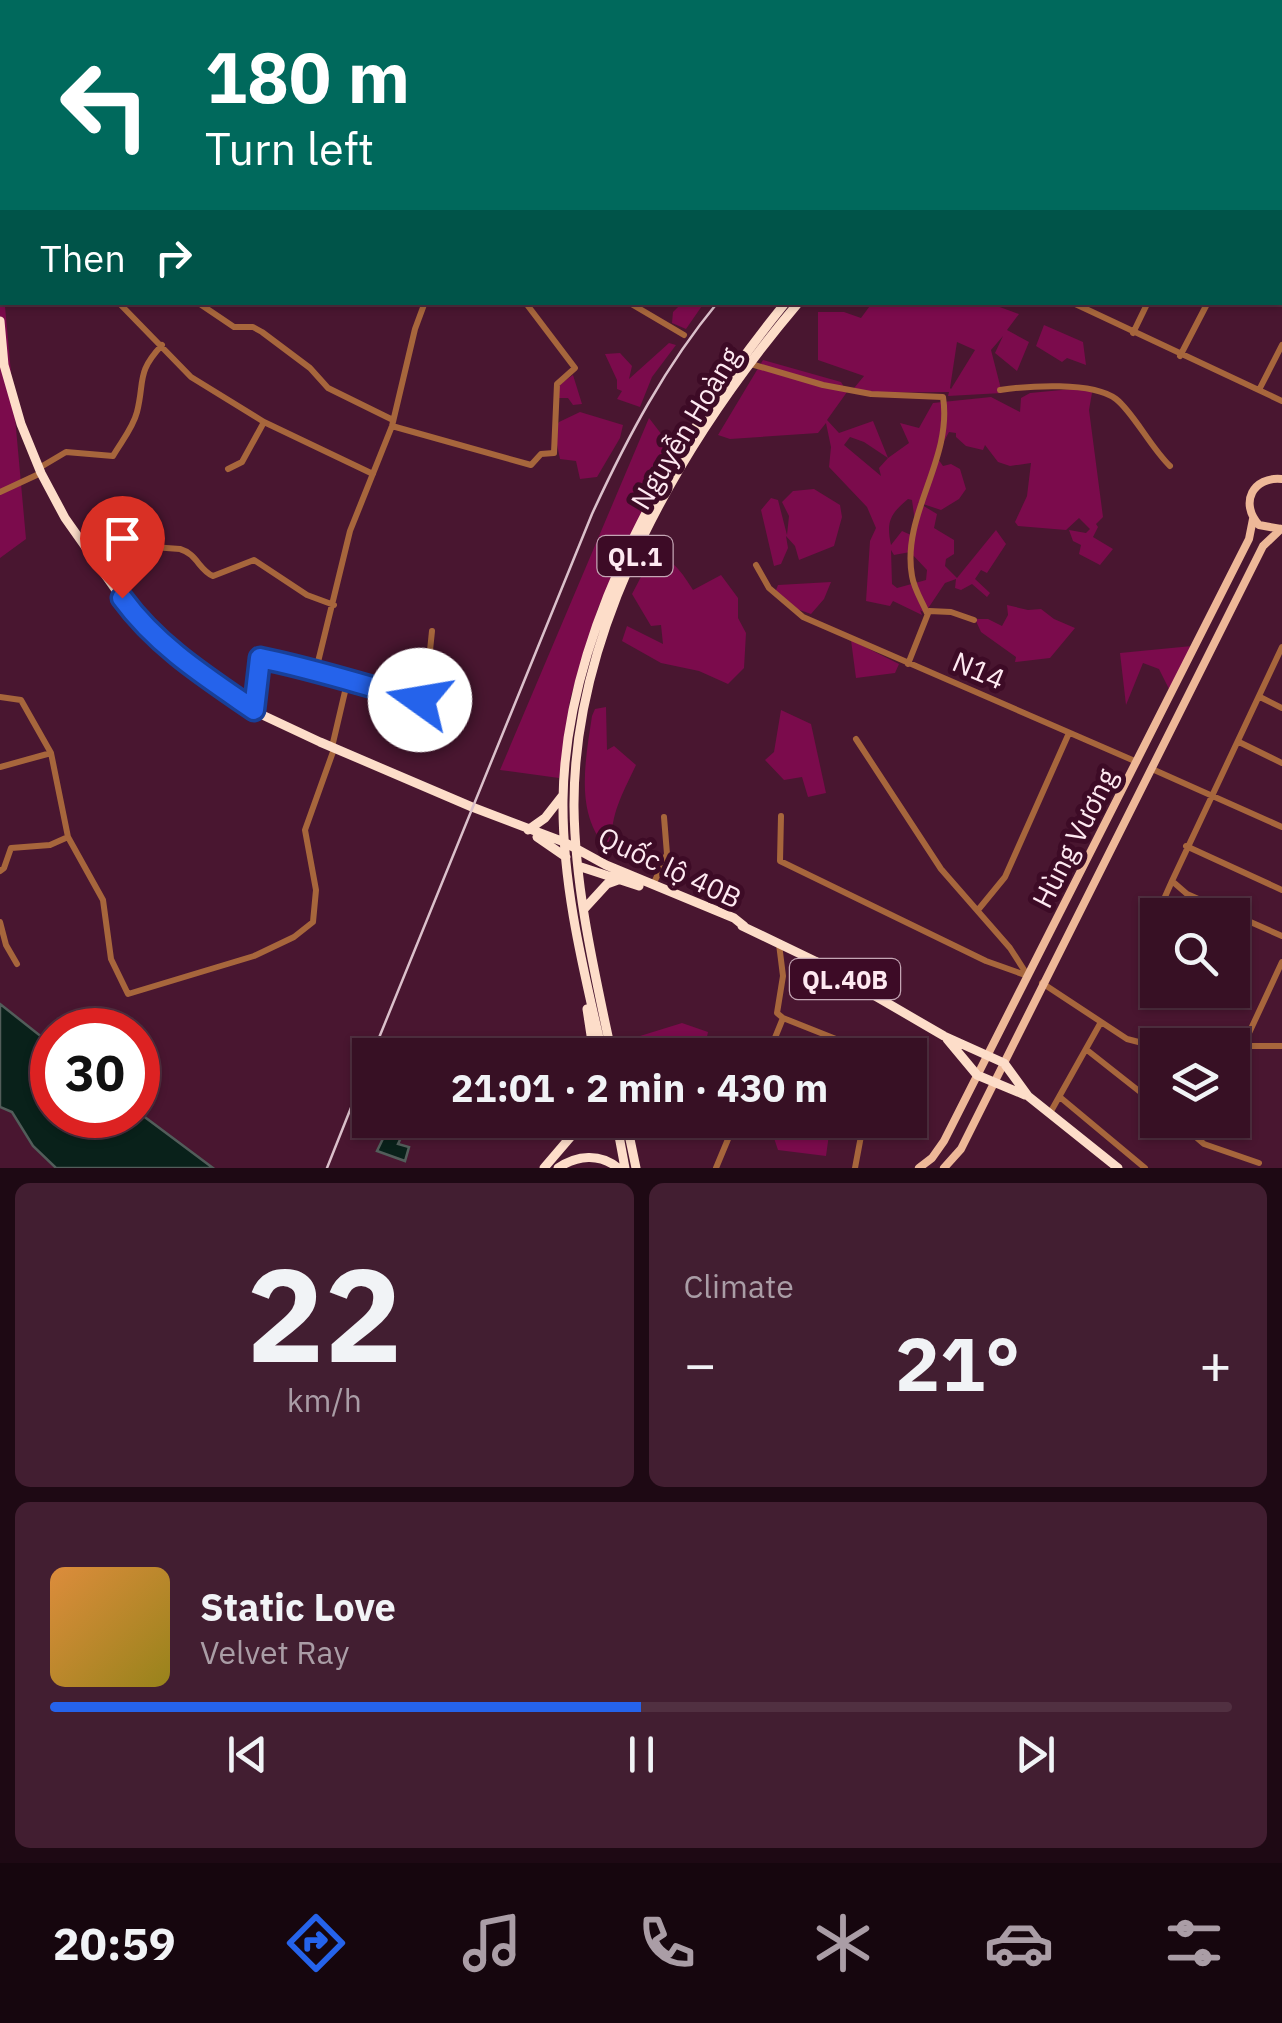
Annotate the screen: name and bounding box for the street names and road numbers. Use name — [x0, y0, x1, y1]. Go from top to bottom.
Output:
street label: Nguyễn Hoàng — [622, 340, 748, 516]
road number: QL.1 — [598, 536, 672, 576]
street label: N14 — [947, 643, 1011, 697]
street label: Hùng Vương — [1023, 762, 1125, 914]
street label: Quốc lộ 40B — [592, 818, 748, 916]
road number: QL.40B — [790, 959, 900, 999]

